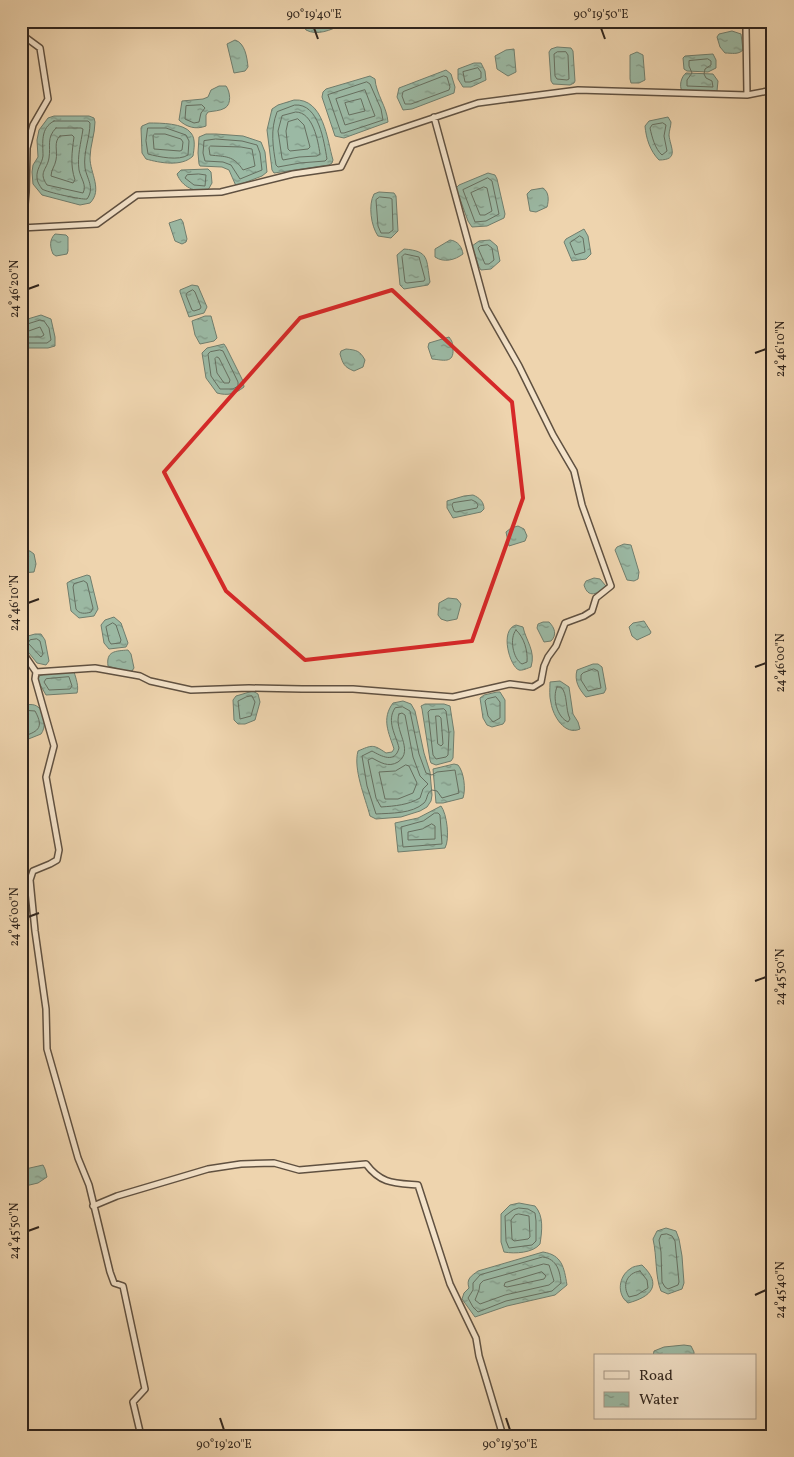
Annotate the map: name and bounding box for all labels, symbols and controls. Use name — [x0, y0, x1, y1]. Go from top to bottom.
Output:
text: 90°19'40"E — [286, 7, 342, 23]
text: 90°19'50"E — [574, 7, 628, 23]
text: 24°46'20"N — [7, 260, 23, 318]
text: 24°46'10"N — [773, 321, 789, 377]
text: 24°46'10"N — [7, 575, 23, 631]
text: 24°46'00"N — [773, 633, 789, 693]
text: 24°46'00"N — [7, 887, 23, 947]
text: 24°45'50"N — [773, 948, 789, 1005]
text: 24°45'50"N — [7, 1202, 23, 1259]
text: 24°45'40"N — [773, 1261, 789, 1319]
legend — [594, 1354, 756, 1420]
text: Road — [639, 1366, 673, 1387]
text: Water — [639, 1390, 679, 1411]
text: 90°19'20"E — [196, 1437, 252, 1453]
text: 90°19'30"E — [482, 1437, 538, 1453]

